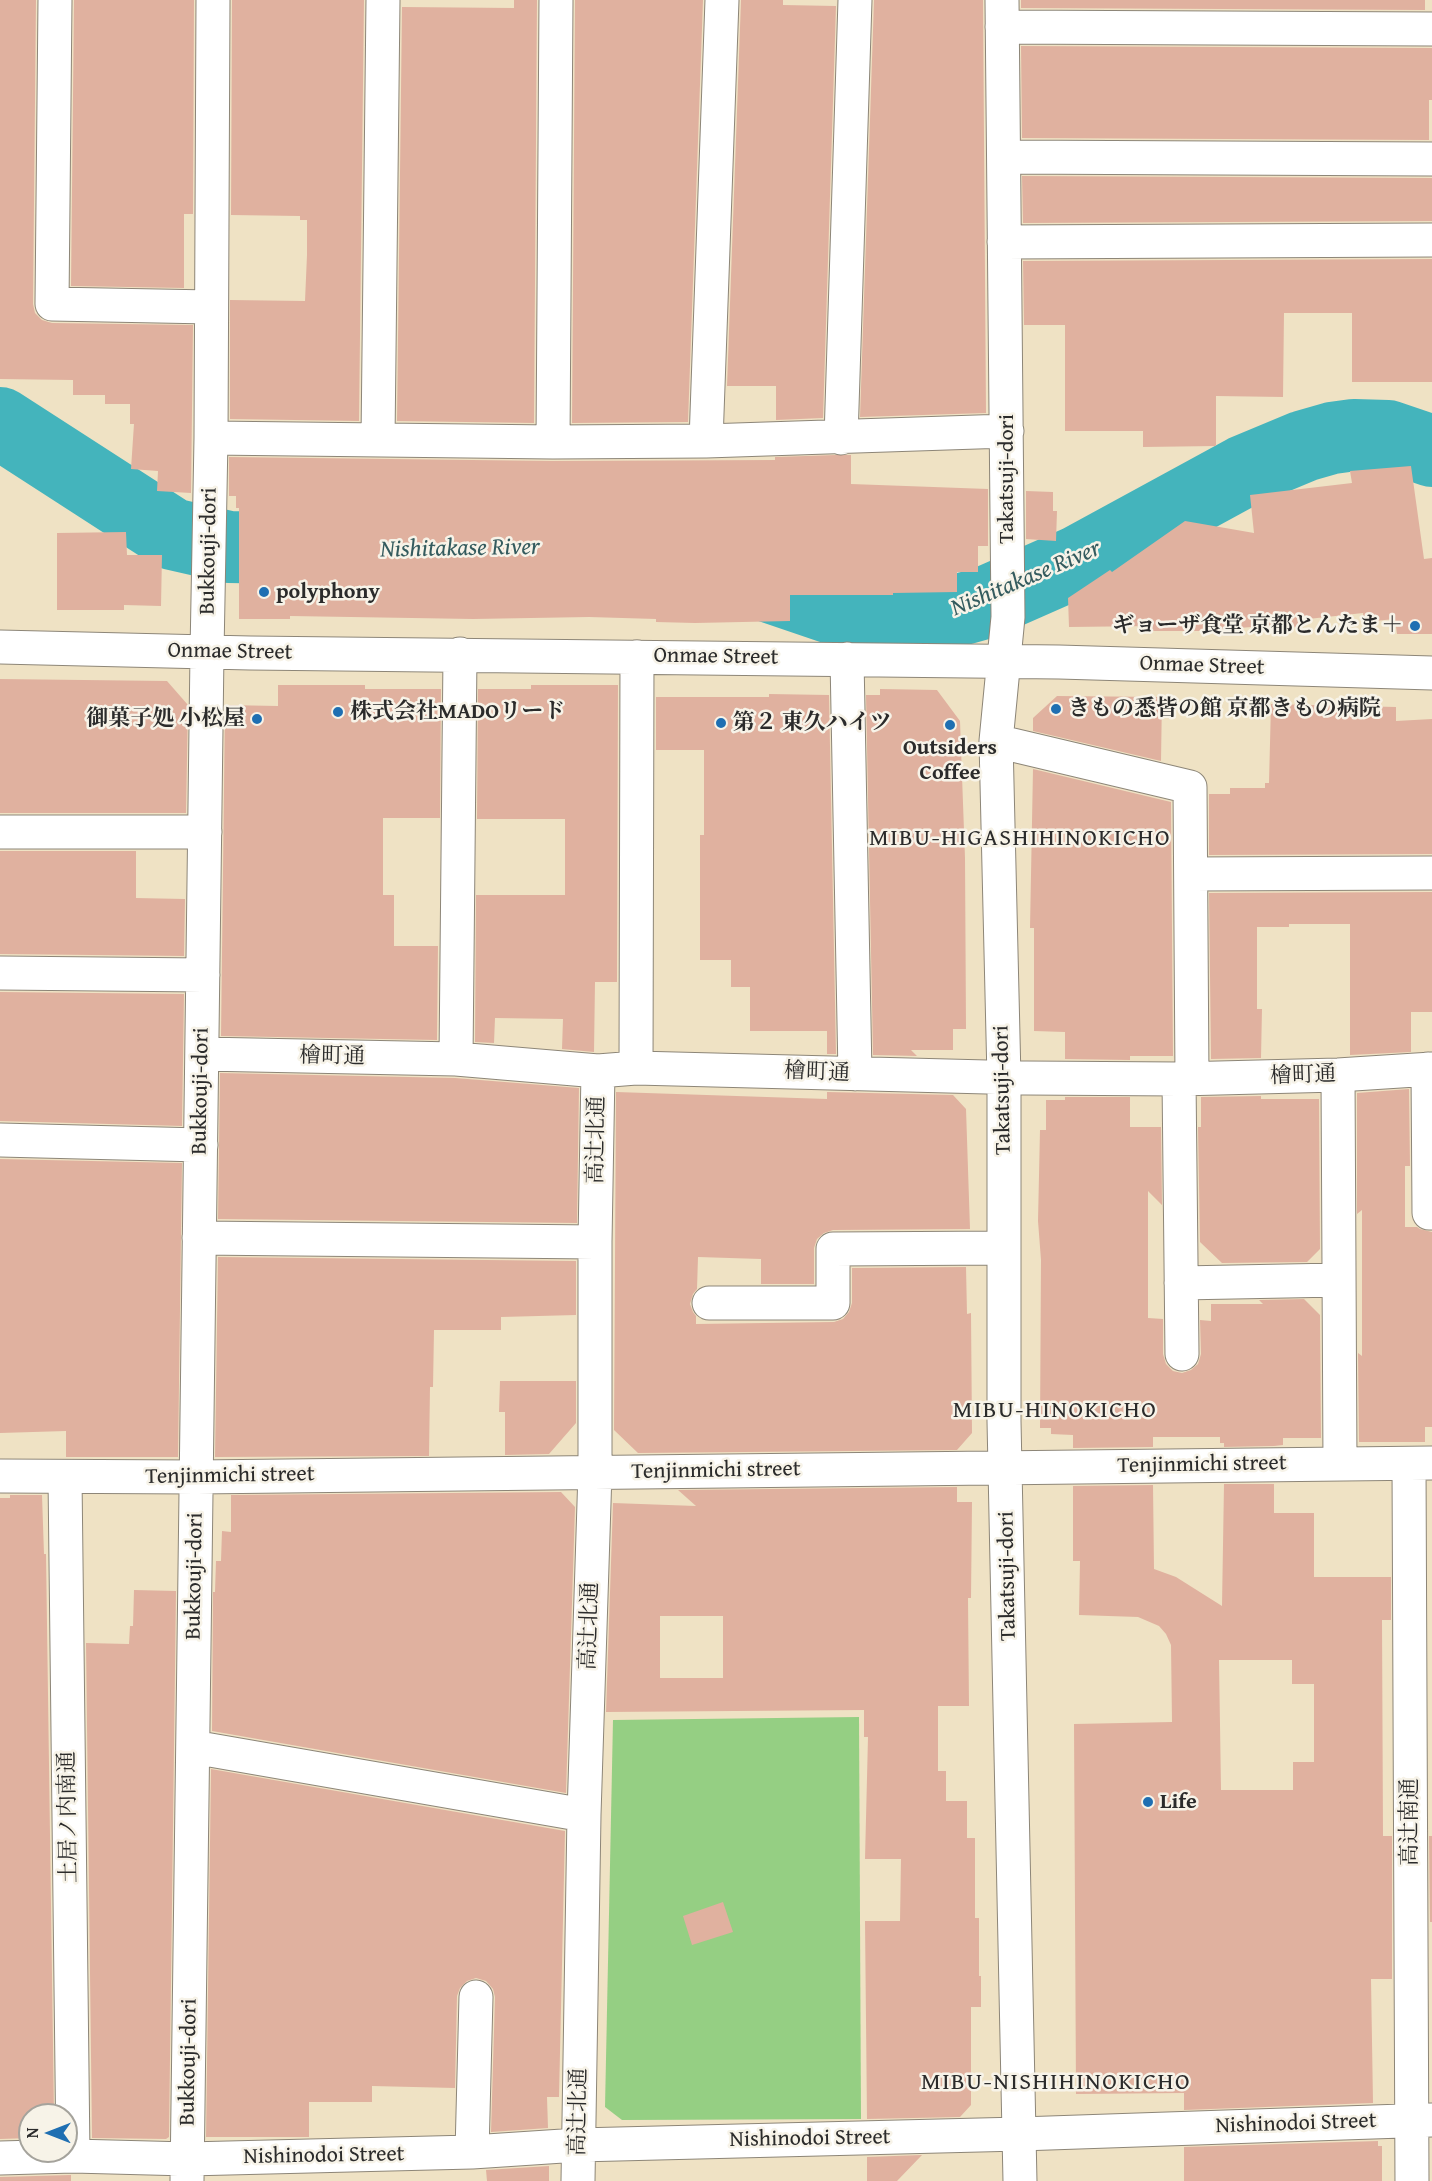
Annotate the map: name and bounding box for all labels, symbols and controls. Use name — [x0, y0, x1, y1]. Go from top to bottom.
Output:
street label: Takatsuji-dori — [994, 414, 1020, 544]
street label: Bukkouji-dori — [195, 487, 223, 615]
water label: Nishitakase River — [380, 533, 540, 565]
water label: Nishitakase River — [947, 535, 1105, 623]
place label: polyphony — [276, 579, 380, 605]
marker: polyphony — [257, 585, 271, 599]
place label: ギョーザ食堂 京都とんたま＋ — [1112, 613, 1403, 639]
marker: ギョーザ食堂 京都とんたま＋ — [1408, 619, 1422, 633]
street label: Onmae Street — [167, 638, 293, 666]
street label: Onmae Street — [653, 643, 779, 671]
street label: Onmae Street — [1139, 651, 1265, 681]
place label: きもの悉皆の館 京都きもの病院 — [1068, 696, 1381, 722]
place label: 株式会社MADOリード — [350, 699, 565, 725]
marker: きもの悉皆の館 京都きもの病院 — [1049, 702, 1063, 716]
marker: 株式会社MADOリード — [331, 705, 345, 719]
place label: 御菓子処 小松屋 — [86, 706, 245, 732]
place label: 第２ 東久ハイツ — [733, 710, 892, 736]
marker: 御菓子処 小松屋 — [250, 712, 264, 726]
marker: 第２ 東久ハイツ — [714, 716, 728, 730]
marker: Outsiders Coffee — [943, 718, 957, 732]
place label: Outsiders Coffee — [903, 735, 997, 786]
district label: MIBU-HIGASHIHINOKICHO — [869, 825, 1171, 853]
street label: Takatsuji-dori — [989, 1025, 1017, 1155]
street label: Bukkouji-dori — [187, 1027, 215, 1155]
street label: 檜町通 — [299, 1043, 365, 1071]
street label: 檜町通 — [784, 1059, 850, 1087]
street label: 檜町通 — [1270, 1062, 1336, 1090]
street label: 高辻北通 — [583, 1096, 611, 1184]
district label: MIBU-HINOKICHO — [953, 1397, 1157, 1425]
street label: Tenjinmichi street — [1117, 1450, 1287, 1480]
street label: Tenjinmichi street — [631, 1456, 801, 1486]
street label: Tenjinmichi street — [145, 1461, 315, 1491]
street label: Takatsuji-dori — [994, 1511, 1022, 1641]
street label: Bukkouji-dori — [181, 1512, 209, 1640]
street label: 高辻北通 — [575, 1582, 605, 1670]
street label: 土居ノ内南通 — [55, 1751, 83, 1883]
street label: 高辻南通 — [1397, 1778, 1423, 1866]
place label: Life — [1160, 1789, 1197, 1815]
marker: Life — [1141, 1795, 1155, 1809]
street label: Bukkouji-dori — [175, 1998, 203, 2126]
street label: 高辻北通 — [565, 2068, 593, 2156]
district label: MIBU-NISHIHINOKICHO — [921, 2069, 1191, 2097]
north arrow — [18, 2103, 78, 2163]
street label: Nishinodoi Street — [1215, 2108, 1377, 2140]
street label: Nishinodoi Street — [729, 2124, 891, 2154]
text: N — [20, 2128, 44, 2138]
street label: Nishinodoi Street — [243, 2141, 405, 2171]

